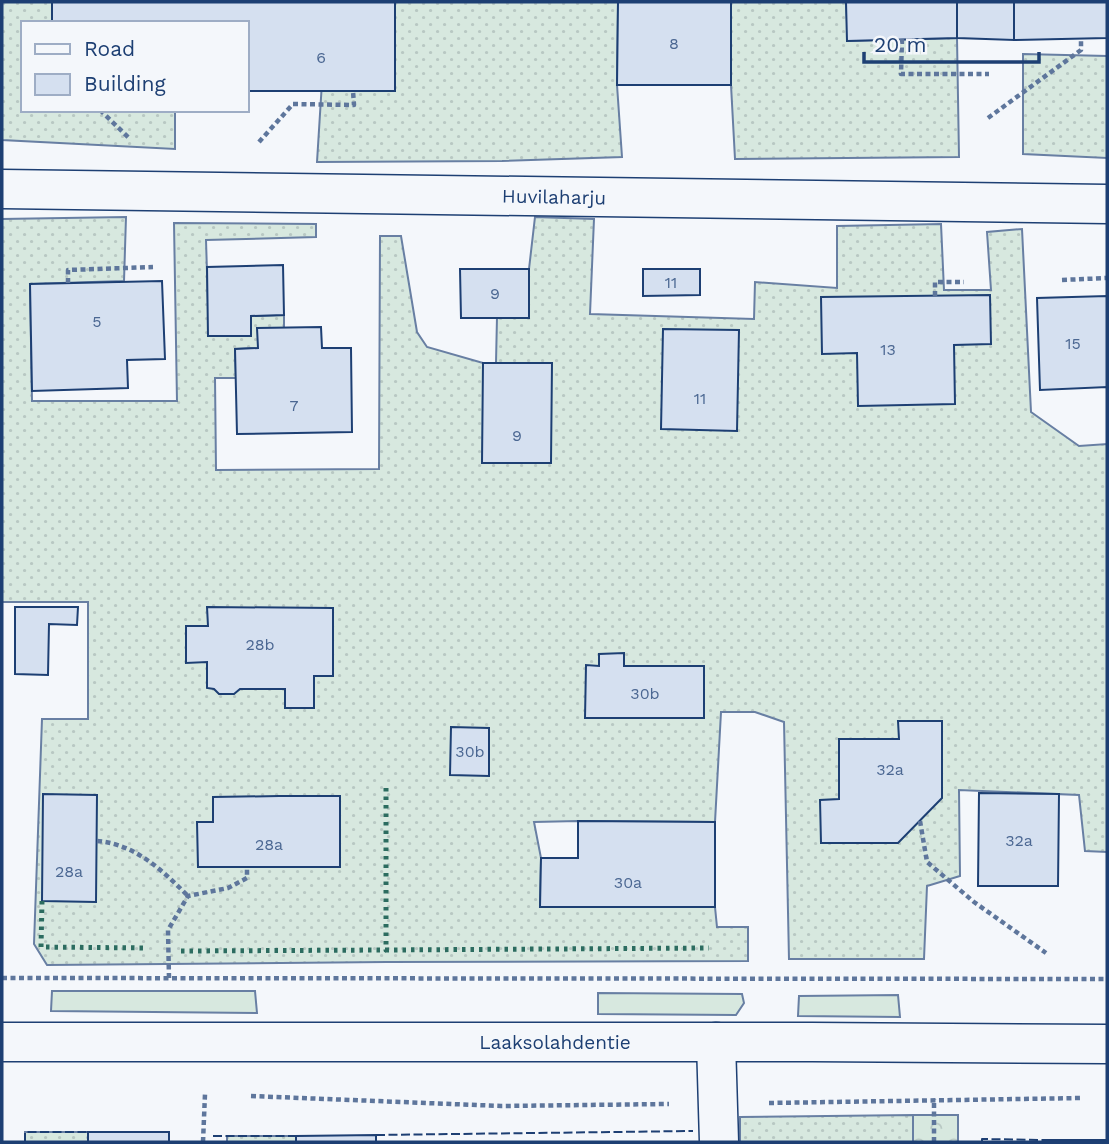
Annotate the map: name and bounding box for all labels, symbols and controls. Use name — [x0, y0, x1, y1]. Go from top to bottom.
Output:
legend — [21, 21, 248, 112]
scale bar — [864, 21, 1039, 65]
text: 20 m — [874, 32, 926, 57]
house number: 8 — [669, 34, 679, 53]
text: Road — [84, 36, 135, 61]
house number: 6 — [316, 48, 326, 67]
text: Building — [84, 71, 166, 96]
street label: Huvilaharju — [502, 185, 606, 209]
house number: 11 — [665, 273, 677, 292]
house number: 9 — [490, 284, 500, 303]
house number: 5 — [92, 312, 102, 331]
house number: 15 — [1065, 334, 1081, 353]
house number: 13 — [880, 340, 896, 359]
house number: 11 — [694, 389, 706, 408]
house number: 7 — [290, 396, 299, 415]
house number: 9 — [512, 426, 522, 445]
house number: 28b — [245, 635, 275, 654]
house number: 30b — [630, 684, 660, 703]
house number: 30b — [455, 742, 485, 761]
house number: 32a — [876, 760, 904, 779]
house number: 32a — [1005, 831, 1033, 850]
house number: 28a — [255, 835, 283, 854]
house number: 28a — [55, 862, 83, 881]
house number: 30a — [614, 873, 642, 892]
street label: Laaksolahdentie — [479, 1031, 631, 1054]

